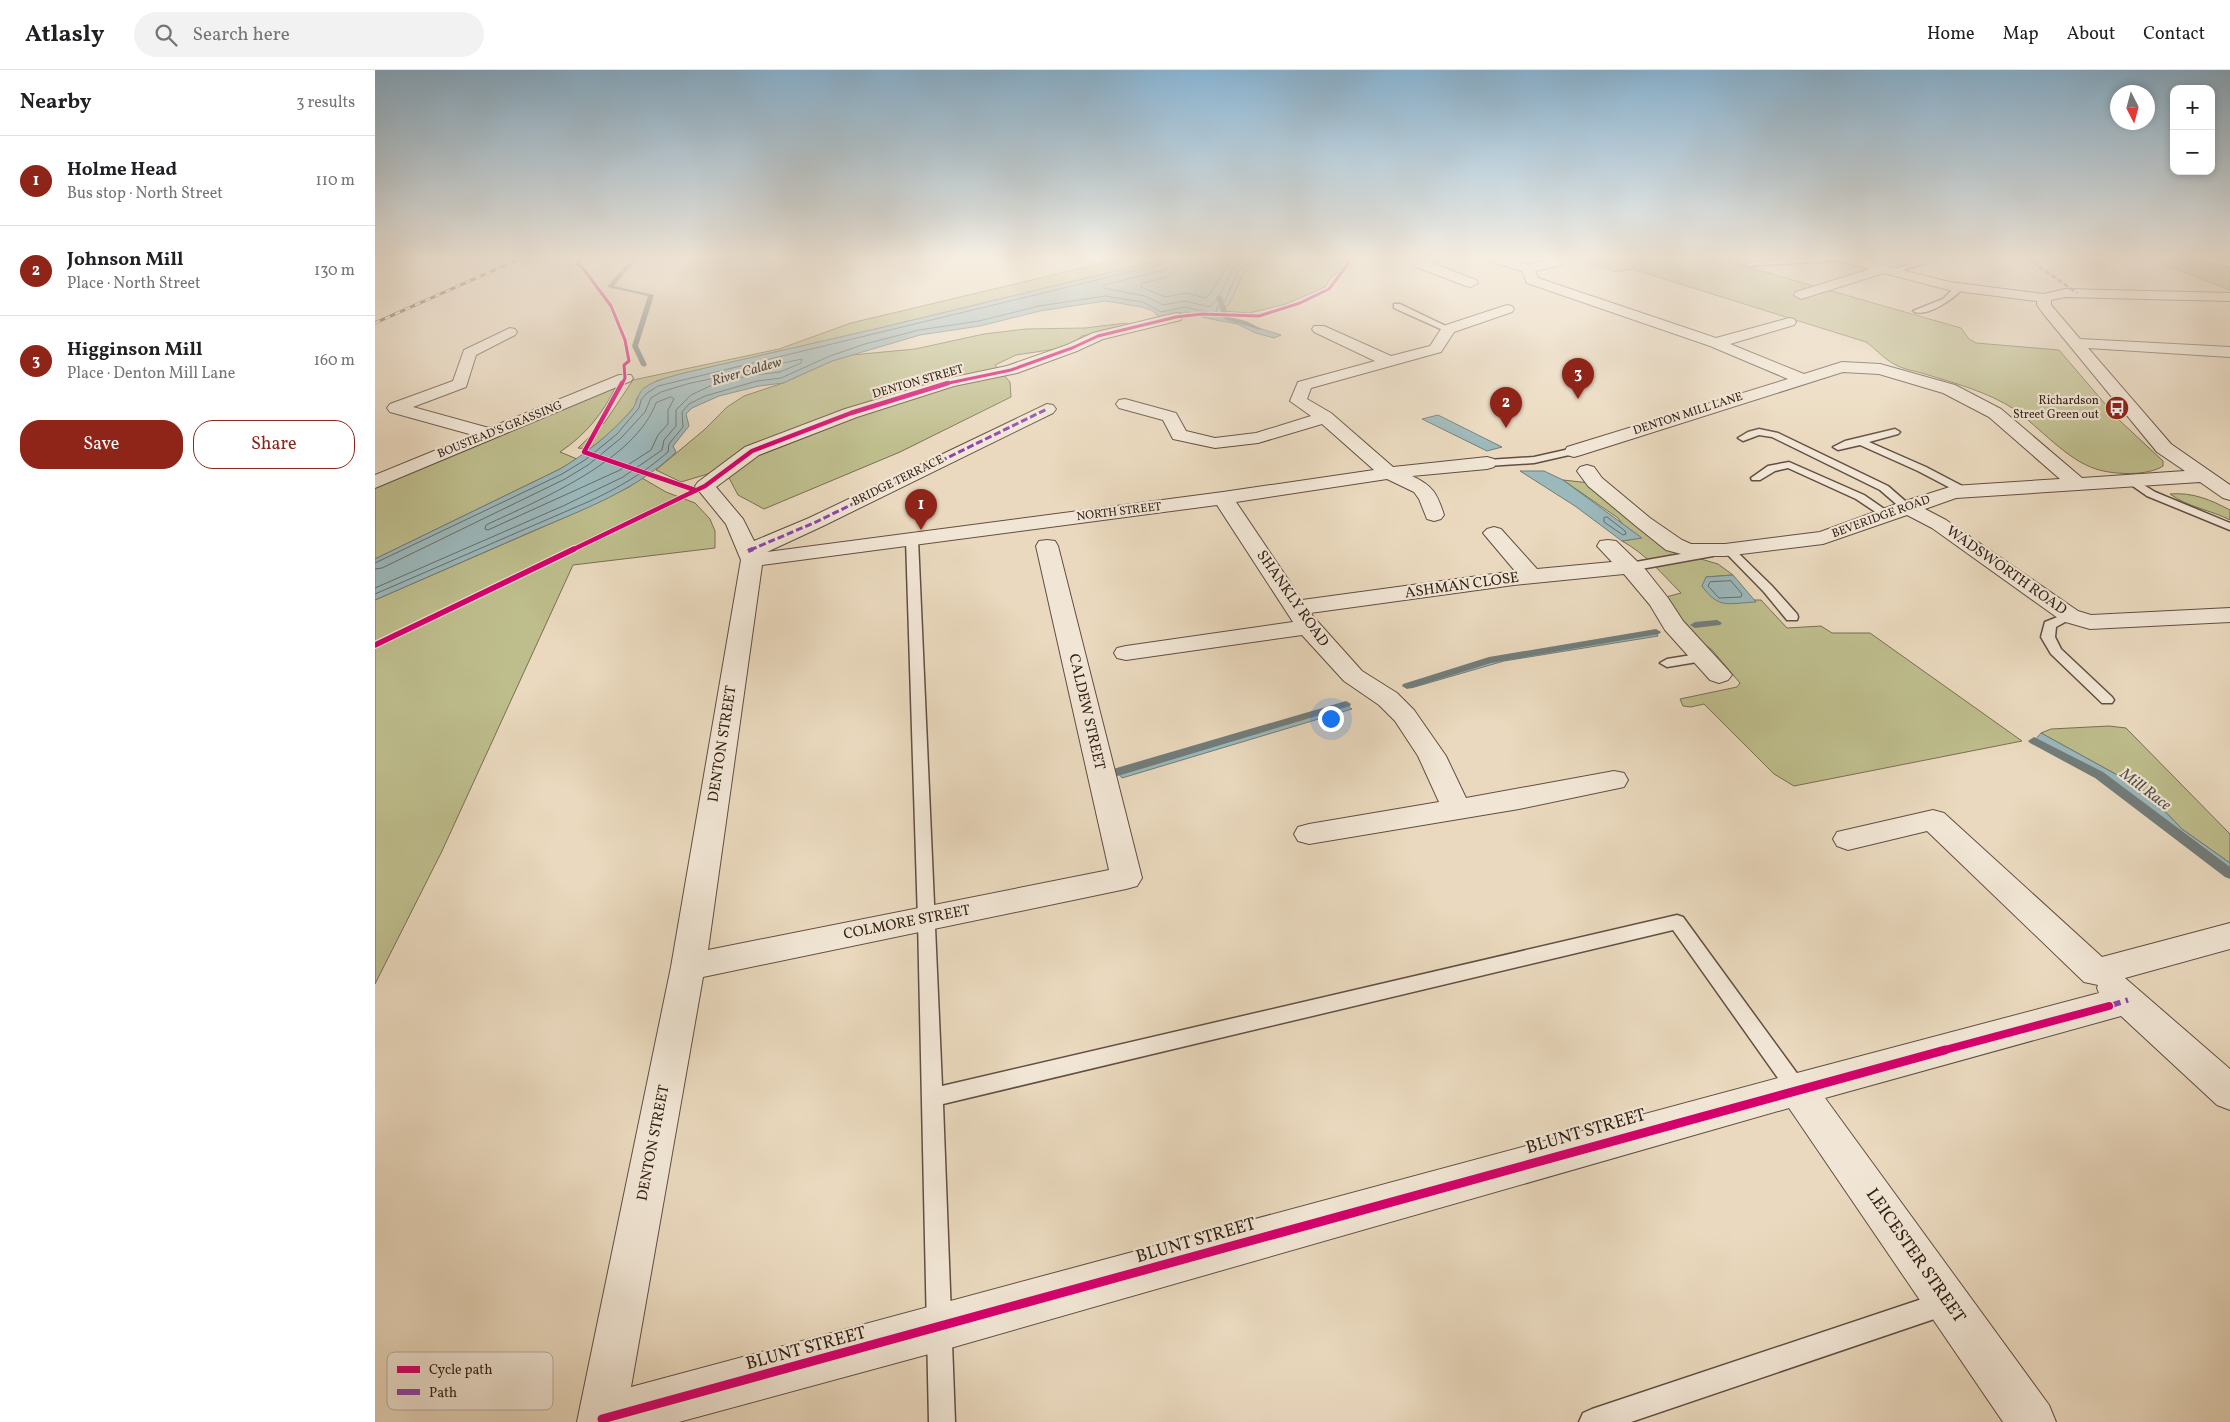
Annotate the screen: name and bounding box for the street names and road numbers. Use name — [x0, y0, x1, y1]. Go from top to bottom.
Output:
street label: DENTON STREET — [871, 361, 965, 403]
street label: DENTON MILL LANE — [1631, 389, 1745, 439]
street label: BOUSTEAD'S GRASSING — [435, 398, 565, 462]
street label: BRIDGE TERRACE — [849, 452, 947, 510]
street label: BEVERIDGE ROAD — [1830, 492, 1933, 542]
street label: NORTH STREET — [1076, 499, 1162, 525]
street label: WADSWORTH ROAD — [1941, 521, 2071, 621]
street label: SHANKLY ROAD — [1251, 546, 1333, 652]
street label: ASHMAN CLOSE — [1403, 568, 1521, 604]
street label: CALDEW STREET — [1062, 652, 1110, 772]
street label: DENTON STREET — [703, 684, 743, 804]
street label: COLMORE STREET — [842, 900, 972, 946]
street label: DENTON STREET — [632, 1083, 676, 1203]
street label: BLUNT STREET — [1523, 1103, 1649, 1161]
street label: LEICESTER STREET — [1859, 1184, 1971, 1329]
street label: BLUNT STREET — [1133, 1212, 1259, 1270]
street label: BLUNT STREET — [743, 1321, 869, 1377]

